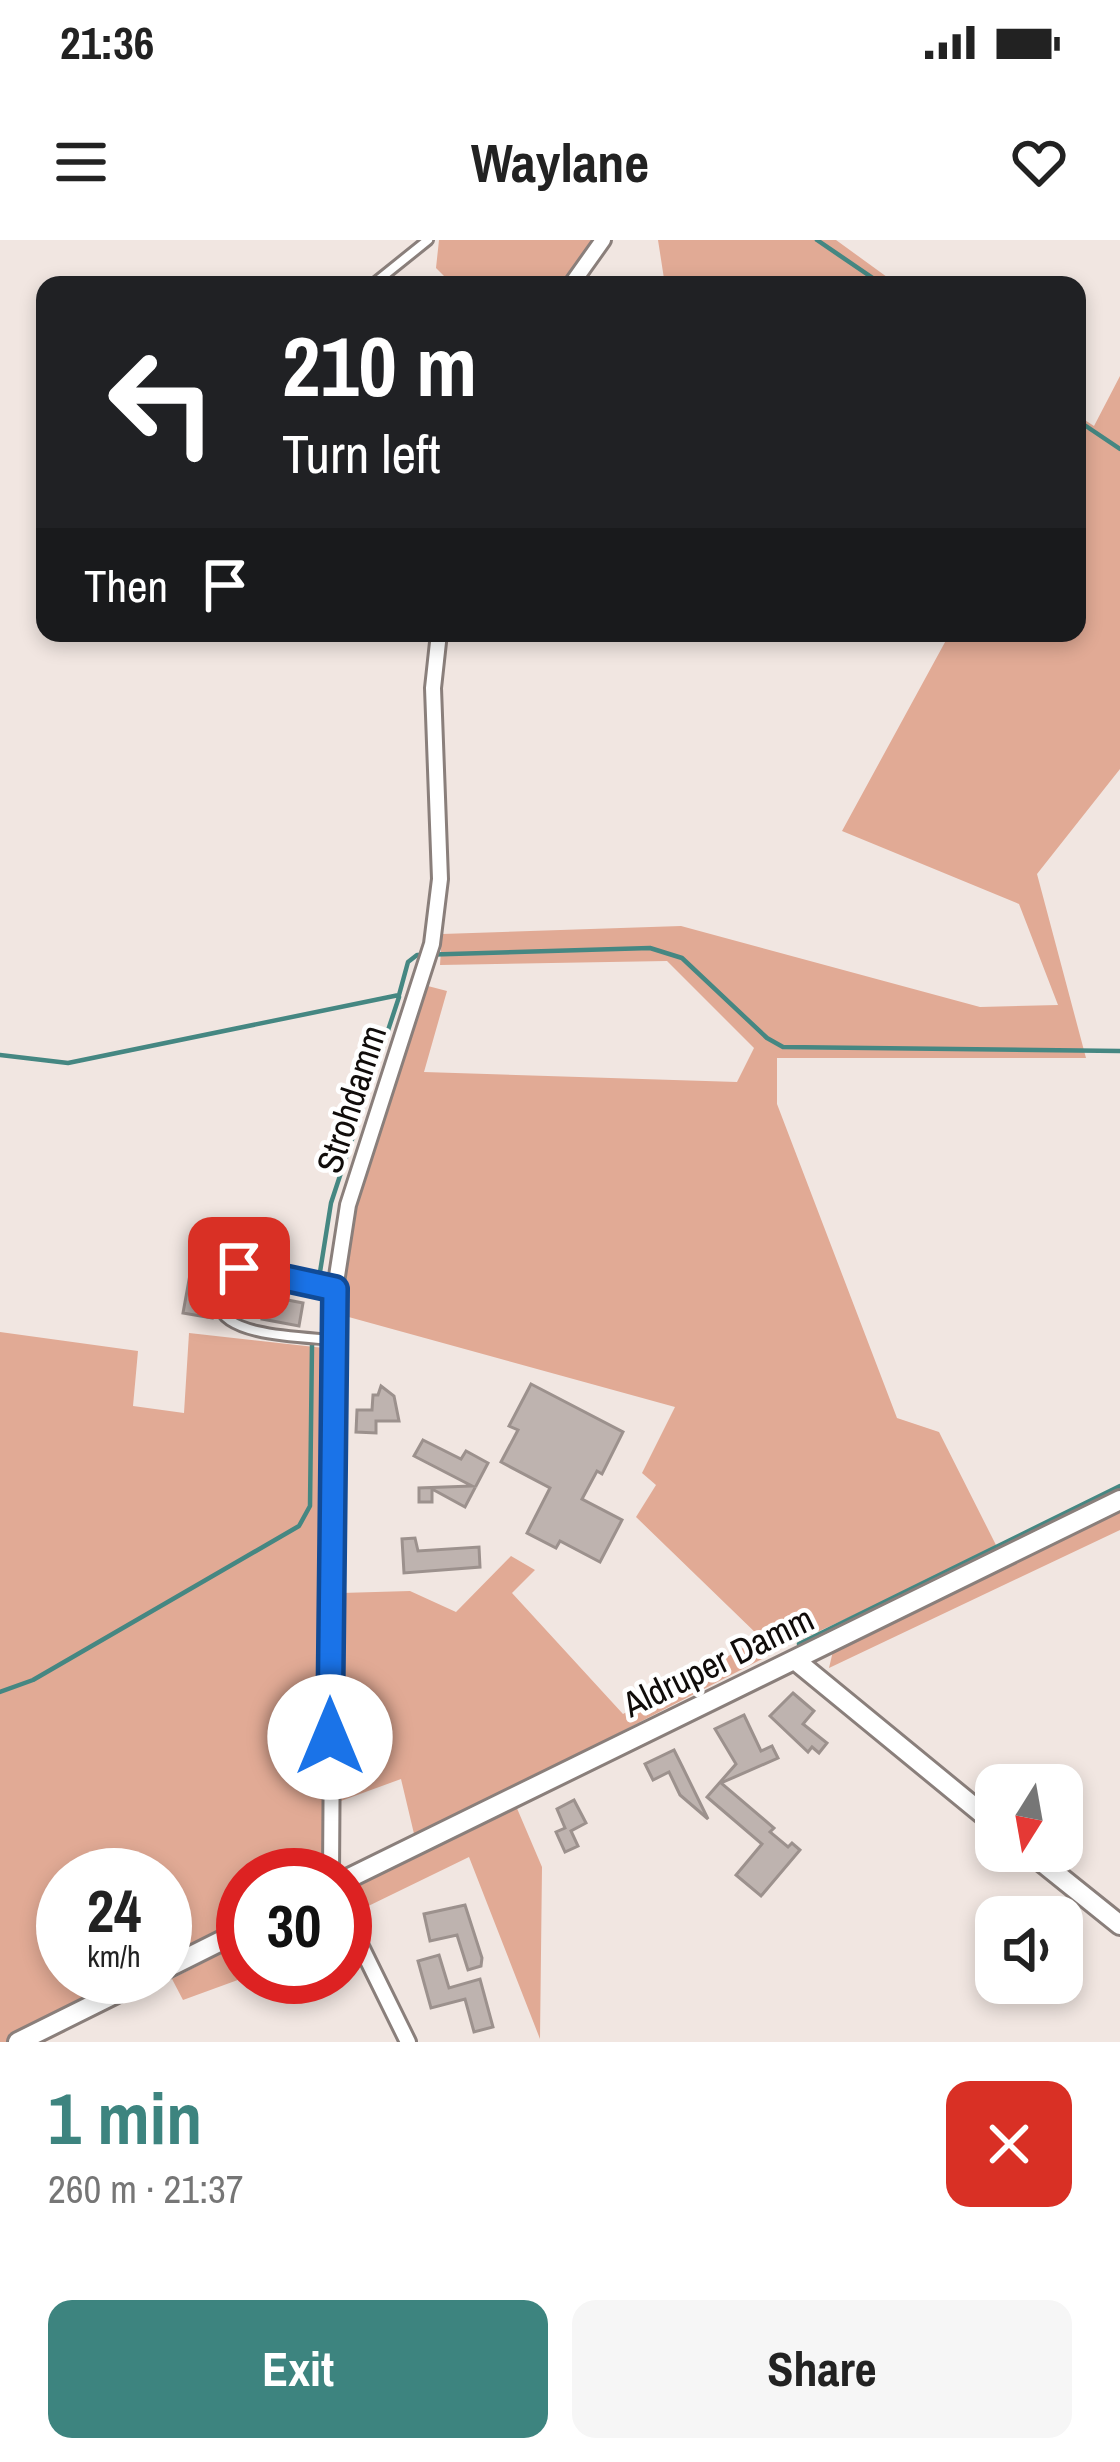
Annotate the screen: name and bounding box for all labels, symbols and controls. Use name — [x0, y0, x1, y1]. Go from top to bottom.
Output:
text: 21:36 — [60, 12, 154, 73]
text: Waylane — [471, 126, 649, 199]
icon: menu — [48, 129, 114, 195]
icon: heart — [1006, 129, 1072, 195]
text: 210 m — [282, 309, 477, 422]
icon: left — [84, 324, 240, 480]
text: Turn left — [282, 417, 441, 490]
icon: arrive — [192, 552, 258, 618]
text: Then — [84, 555, 168, 616]
street label: Strohdamm — [305, 1019, 397, 1179]
pin — [188, 1217, 290, 1319]
icon: arrive — [206, 1235, 272, 1301]
street label: Aldruper Damm — [614, 1594, 821, 1728]
position arrow — [267, 1674, 393, 1800]
north arrow — [975, 1764, 1083, 1872]
map controls — [975, 1764, 1083, 2004]
speed limit sign: 30 — [216, 1848, 372, 2004]
text: 24 — [87, 1870, 141, 1951]
button: sound — [975, 1896, 1083, 2004]
text: km/h — [87, 1936, 141, 1976]
text: 1 min — [48, 2069, 202, 2166]
button: close — [946, 2081, 1072, 2207]
text: 260 m · 21:37 — [48, 2163, 244, 2215]
button: Exit — [48, 2300, 548, 2438]
button: Share — [572, 2300, 1072, 2438]

